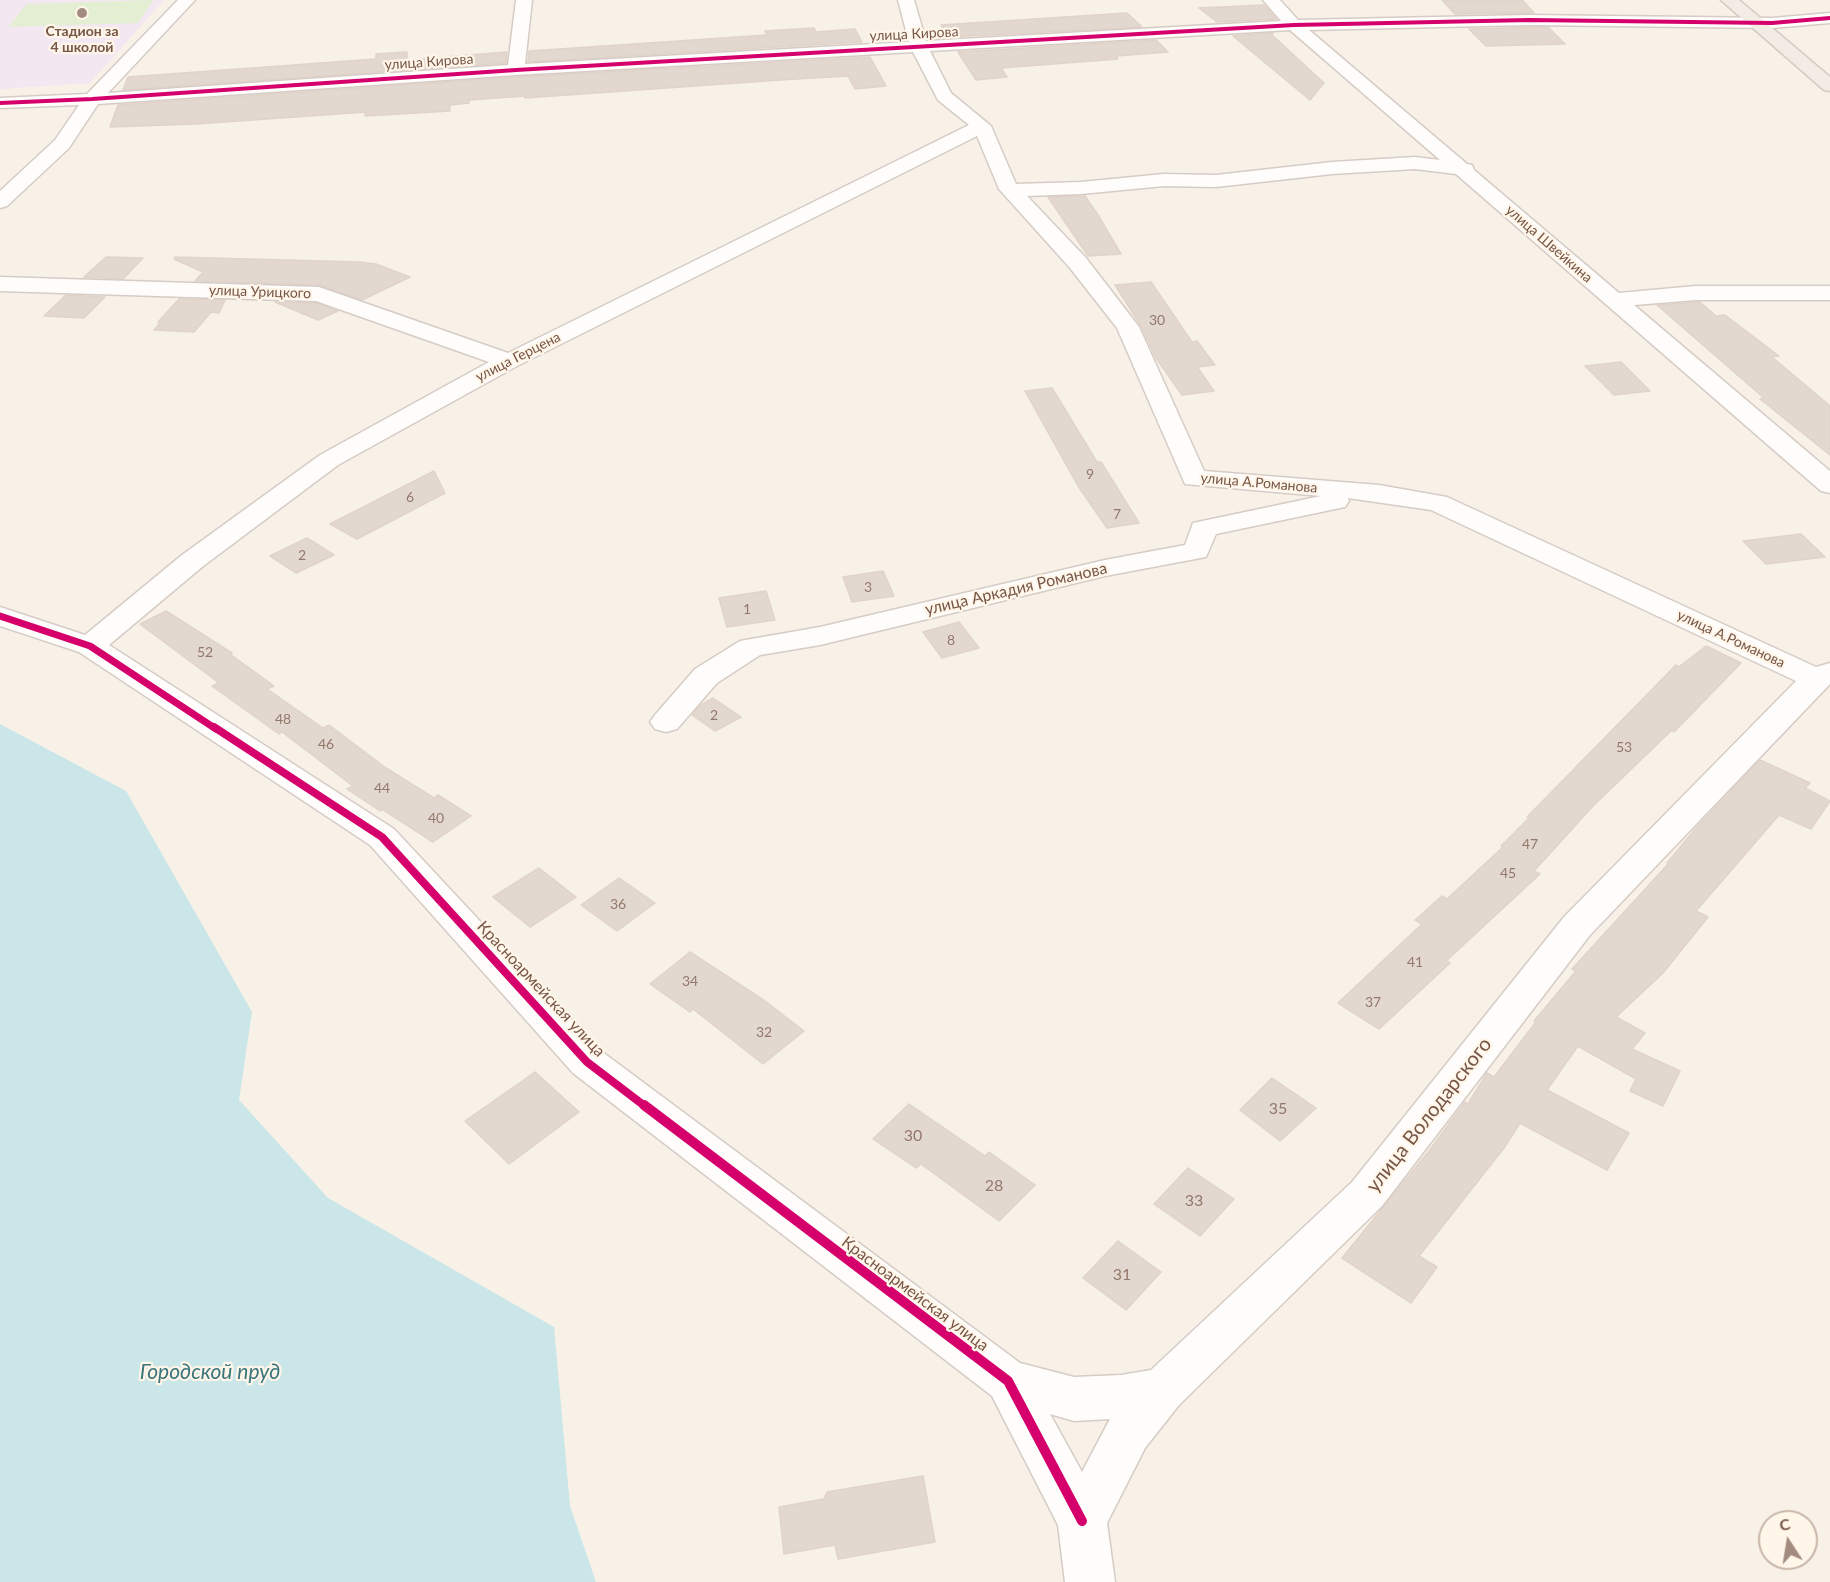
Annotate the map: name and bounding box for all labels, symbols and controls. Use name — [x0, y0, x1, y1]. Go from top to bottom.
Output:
marker: Стадион за 4 школой — [75, 6, 89, 20]
place label: Стадион за 4 школой — [45, 23, 119, 56]
street label: улица Кирова — [869, 23, 959, 45]
street label: улица Кирова — [384, 51, 474, 73]
street label: улица Швейкина — [1502, 202, 1596, 286]
street label: улица Урицкого — [209, 282, 311, 302]
house number: 30 — [1149, 312, 1165, 328]
street label: улица Герцена — [473, 328, 563, 386]
house number: 9 — [1086, 466, 1094, 482]
street label: улица А.Романова — [1200, 470, 1318, 496]
house number: 6 — [406, 489, 414, 505]
house number: 7 — [1113, 506, 1121, 522]
house number: 2 — [298, 547, 306, 563]
street label: улица Аркадия Романова — [923, 559, 1109, 619]
house number: 3 — [864, 579, 872, 595]
house number: 1 — [743, 601, 751, 617]
street label: улица А.Романова — [1674, 607, 1788, 671]
house number: 8 — [947, 632, 955, 648]
house number: 52 — [197, 644, 213, 660]
house number: 2 — [710, 707, 718, 723]
house number: 48 — [275, 711, 291, 727]
house number: 46 — [318, 736, 334, 752]
house number: 53 — [1616, 739, 1632, 755]
house number: 44 — [374, 780, 390, 796]
house number: 40 — [428, 810, 444, 826]
house number: 47 — [1522, 836, 1538, 852]
house number: 45 — [1500, 865, 1516, 881]
house number: 36 — [610, 896, 626, 912]
street label: Красноармейская улица — [473, 917, 609, 1061]
house number: 41 — [1407, 954, 1423, 970]
house number: 34 — [682, 973, 698, 989]
house number: 37 — [1365, 994, 1381, 1010]
house number: 32 — [756, 1024, 772, 1040]
street label: улица Володарского — [1361, 1033, 1497, 1197]
house number: 35 — [1269, 1099, 1287, 1119]
house number: 30 — [904, 1126, 922, 1146]
house number: 28 — [985, 1176, 1003, 1196]
house number: 33 — [1185, 1191, 1203, 1211]
street label: Красноармейская улица — [838, 1233, 992, 1355]
house number: 31 — [1113, 1265, 1131, 1285]
water label: Городской пруд — [140, 1359, 280, 1385]
north arrow — [1758, 1510, 1818, 1570]
text: С — [1777, 1513, 1792, 1534]

